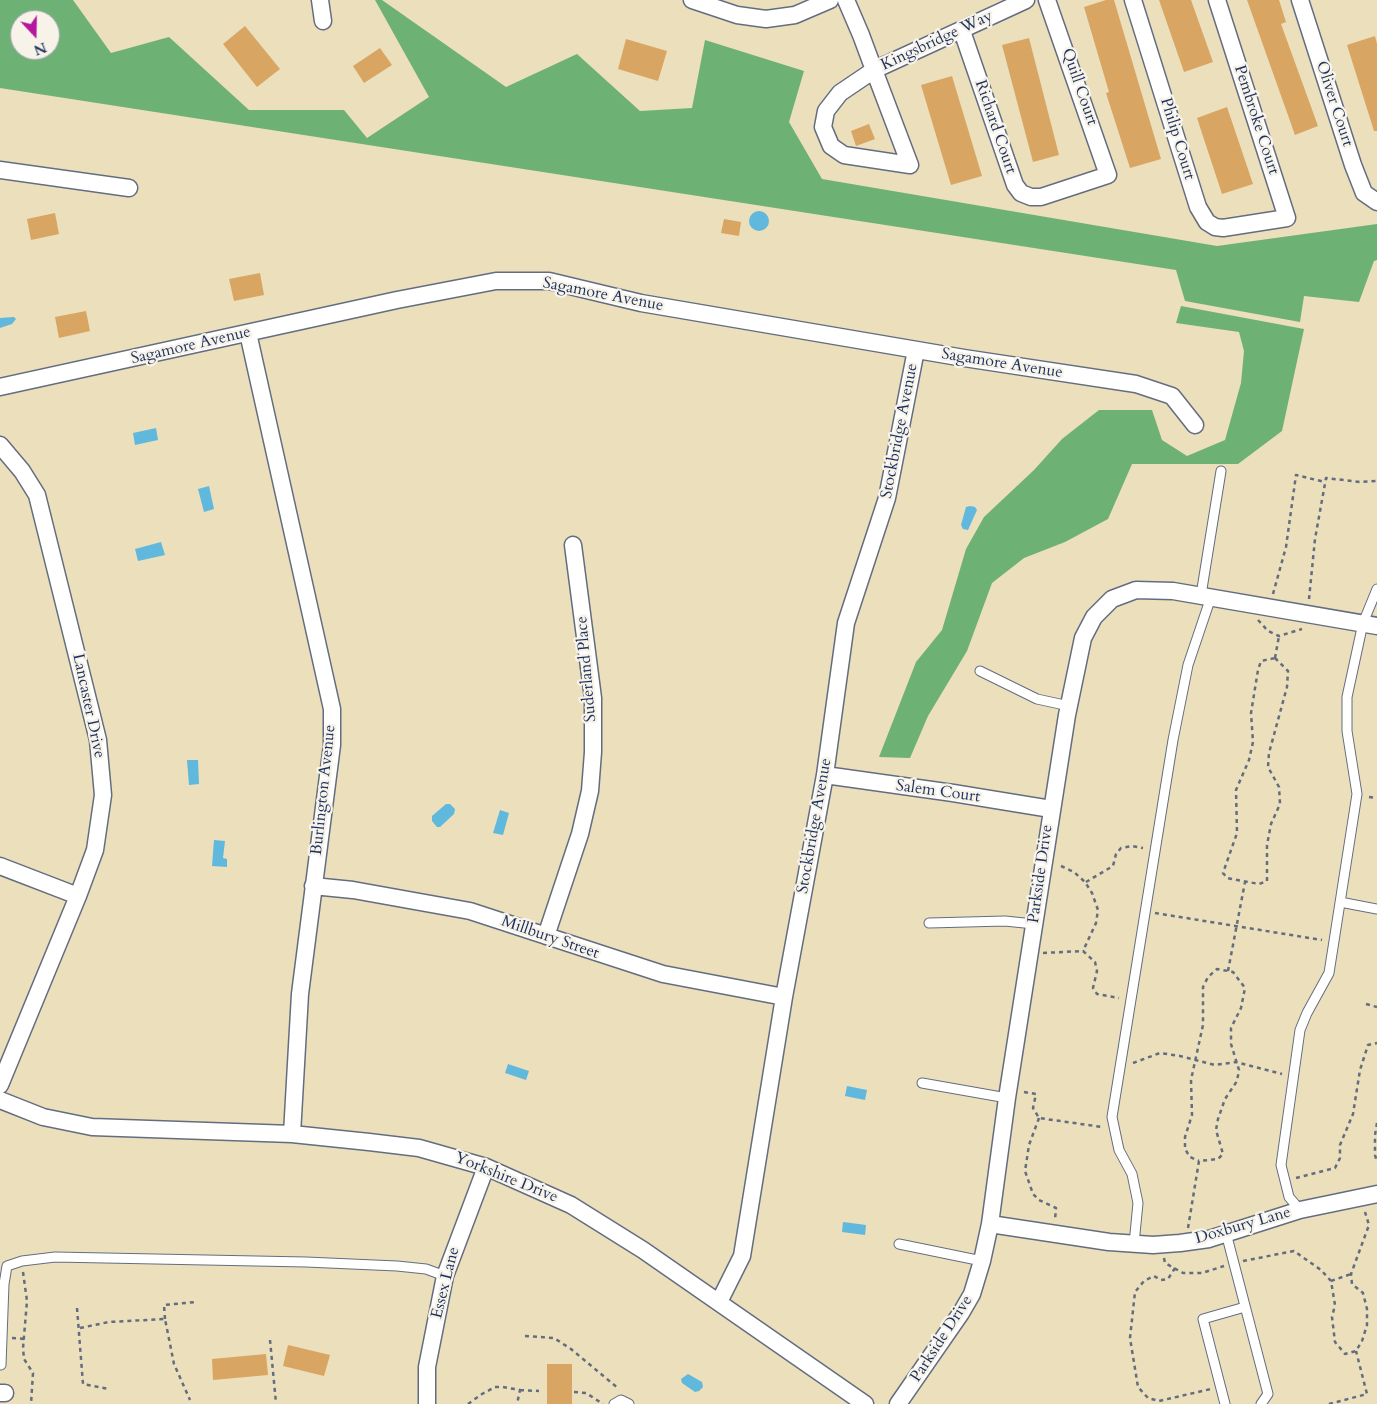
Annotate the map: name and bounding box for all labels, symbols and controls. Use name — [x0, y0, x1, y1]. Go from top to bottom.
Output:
street label: Kingsbridge Way — [878, 7, 996, 75]
north arrow — [10, 10, 60, 60]
text: N — [31, 37, 49, 60]
street label: Quill Court — [1057, 46, 1101, 128]
street label: Oliver Court — [1311, 59, 1357, 149]
street label: Pembroke Court — [1229, 63, 1283, 177]
street label: Richard Court — [970, 78, 1020, 176]
street label: Philip Court — [1155, 96, 1199, 182]
street label: Sagamore Avenue — [541, 274, 665, 316]
street label: Sagamore Avenue — [129, 323, 253, 369]
street label: Sagamore Avenue — [940, 345, 1064, 383]
street label: Stockbridge Avenue — [877, 362, 923, 500]
street label: Suderland Place — [573, 615, 601, 723]
street label: Lancaster Drive — [68, 652, 108, 760]
street label: Burlington Avenue — [308, 724, 340, 856]
street label: Stockbridge Avenue — [794, 757, 836, 895]
street label: Salem Court — [895, 777, 981, 807]
street label: Parkside Drive — [1025, 823, 1057, 925]
street label: Millbury Street — [499, 912, 601, 964]
street label: Yorkshire Drive — [452, 1149, 560, 1207]
street label: Doxbury Lane — [1193, 1203, 1293, 1249]
street label: Essex Lane — [428, 1245, 464, 1321]
street label: Parkside Drive — [907, 1292, 977, 1386]

